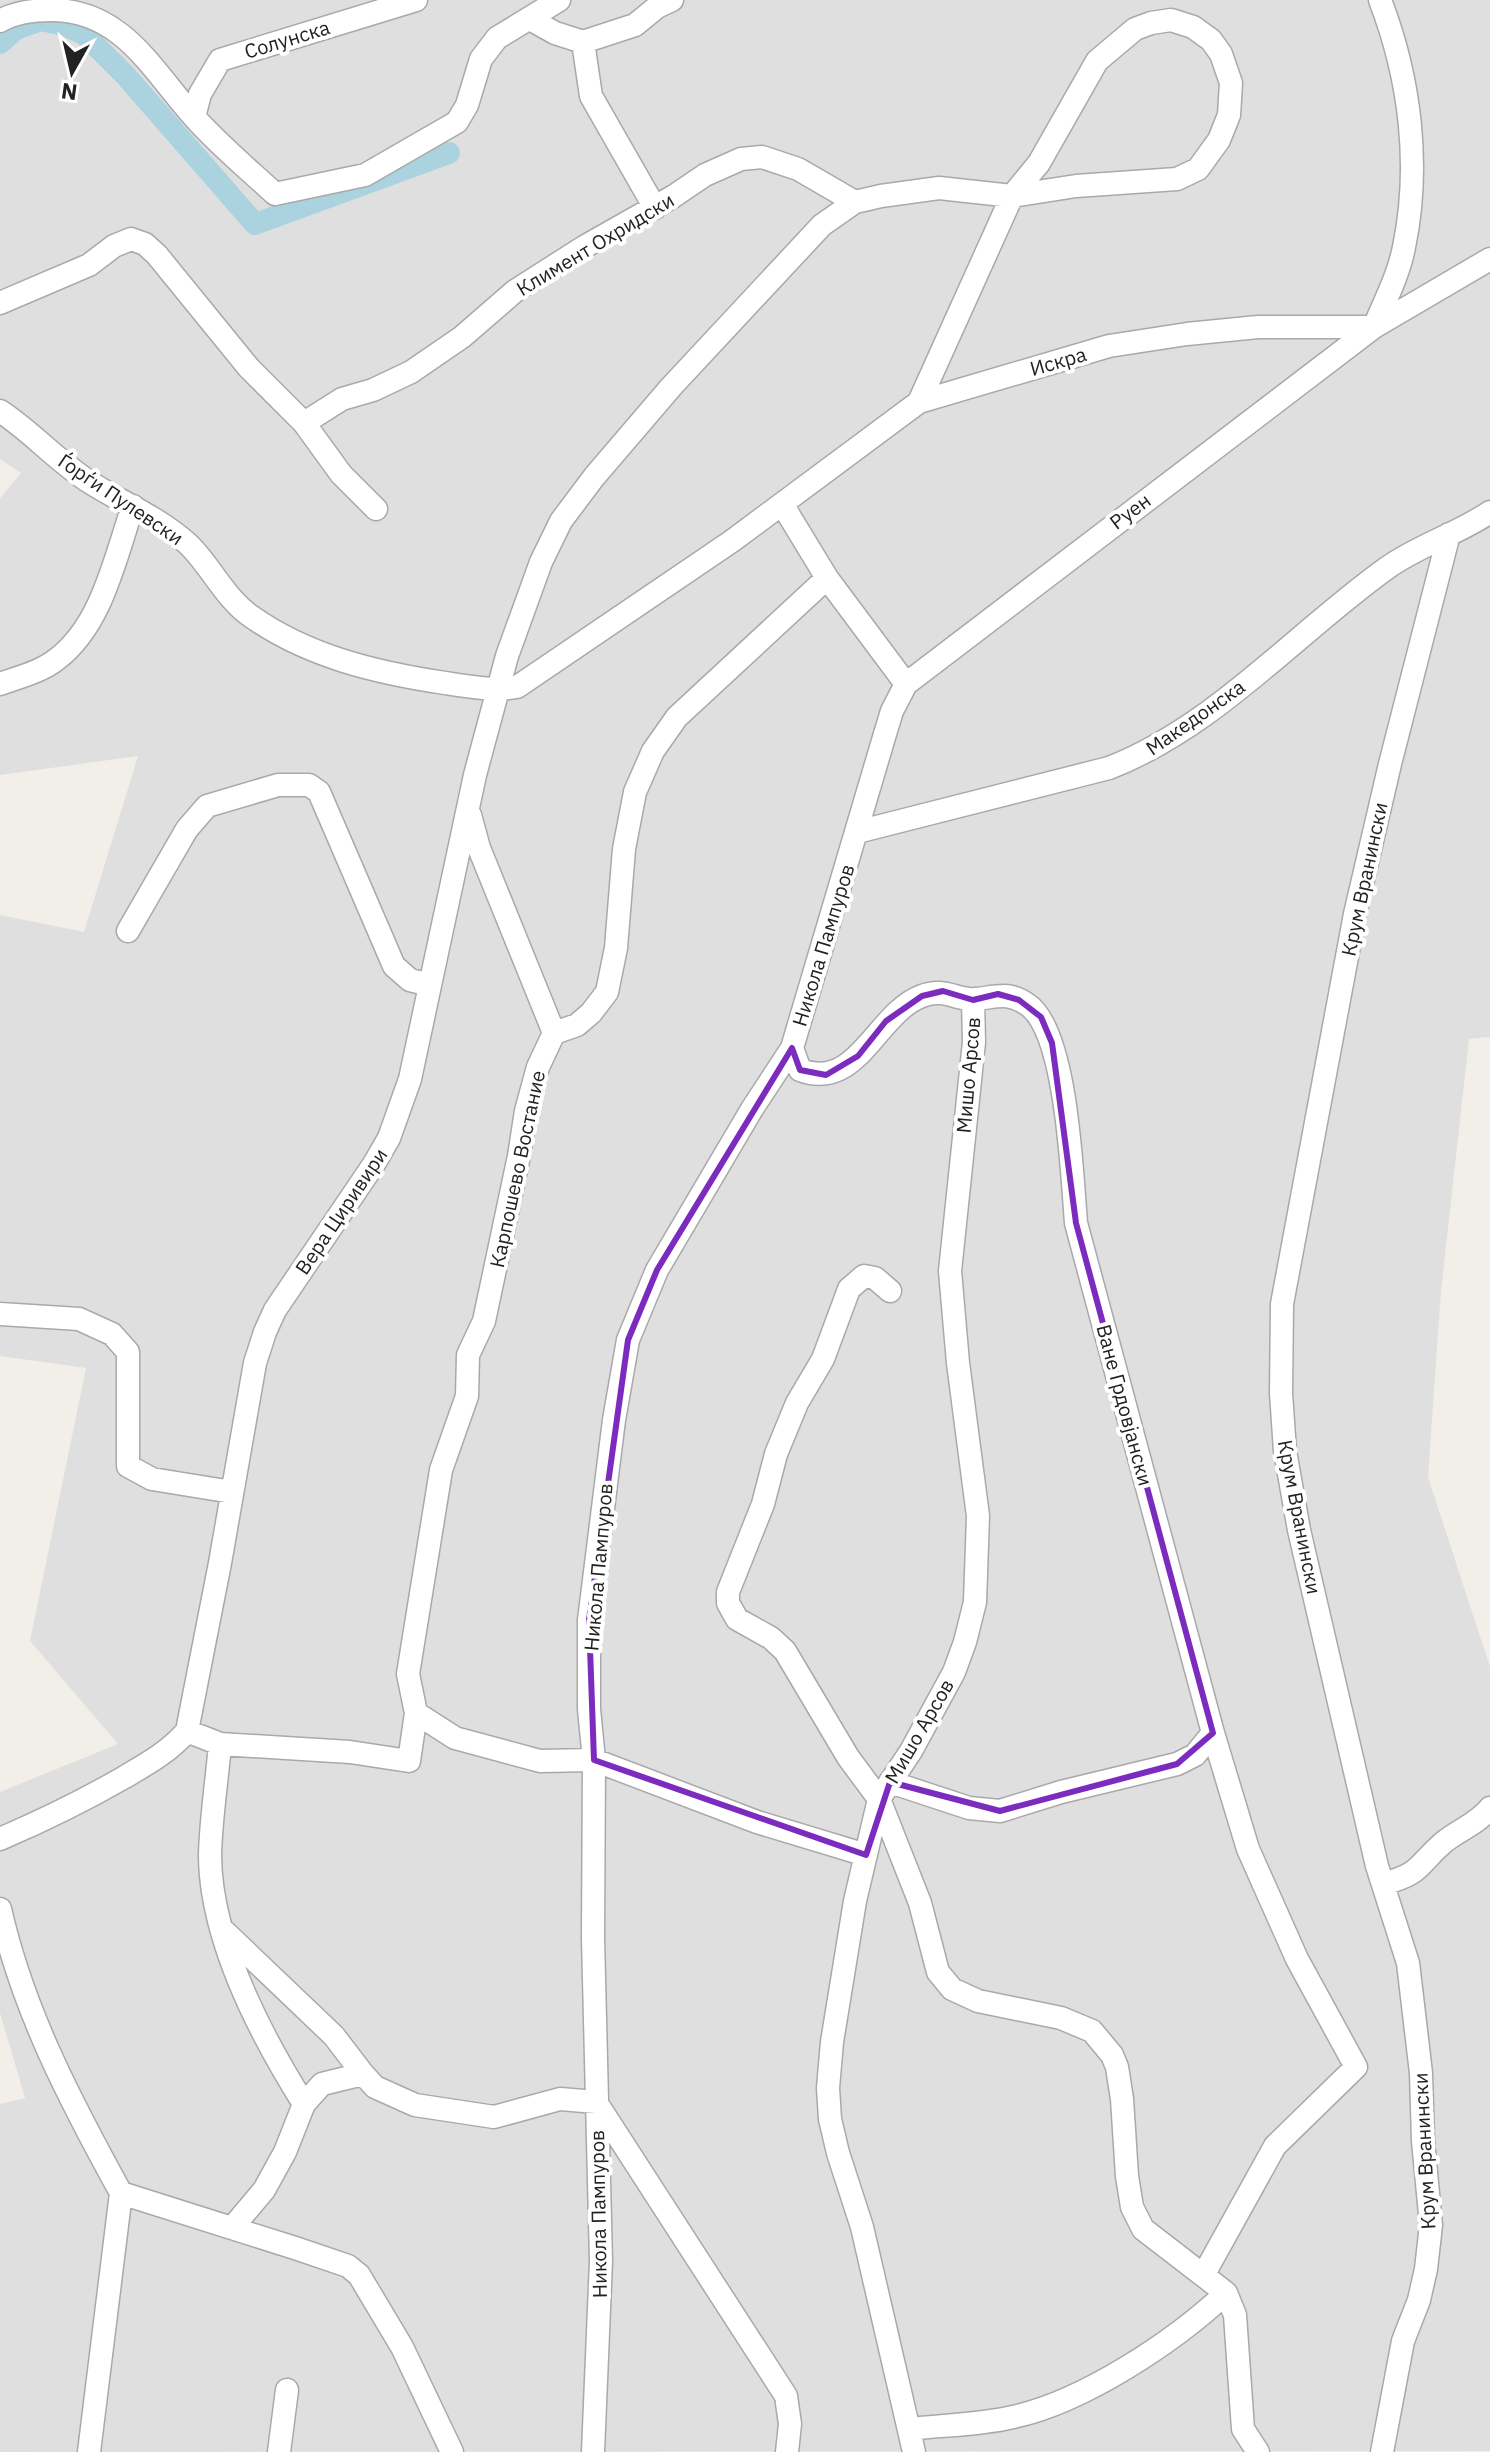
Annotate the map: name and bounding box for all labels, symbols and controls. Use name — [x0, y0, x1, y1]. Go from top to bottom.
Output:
street label: Солунска — [241, 13, 333, 65]
north arrow — [32, 32, 112, 112]
text: N — [59, 77, 79, 108]
street label: Климент Охридски — [511, 186, 679, 302]
street label: Искра — [1027, 340, 1090, 382]
street label: Ѓорѓи Пулевски — [53, 447, 189, 551]
street label: Руен — [1104, 487, 1156, 535]
street label: Македонска — [1140, 673, 1250, 761]
street label: Крум Вранински — [1334, 800, 1394, 958]
street label: Никола Пампуров — [785, 861, 861, 1029]
street label: Мишо Арсов — [949, 1016, 987, 1134]
street label: Карпошево Востание — [483, 1068, 551, 1270]
street label: Вера Циривири — [289, 1142, 393, 1280]
street label: Ване Грдовјански — [1090, 1321, 1160, 1489]
street label: Крум Вранински — [1272, 1437, 1328, 1597]
street label: Никола Пампуров — [577, 1482, 619, 1652]
street label: Мишо Арсов — [878, 1674, 960, 1788]
street label: Крум Вранински — [1406, 2072, 1442, 2230]
street label: Никола Пампуров — [583, 2130, 613, 2298]

